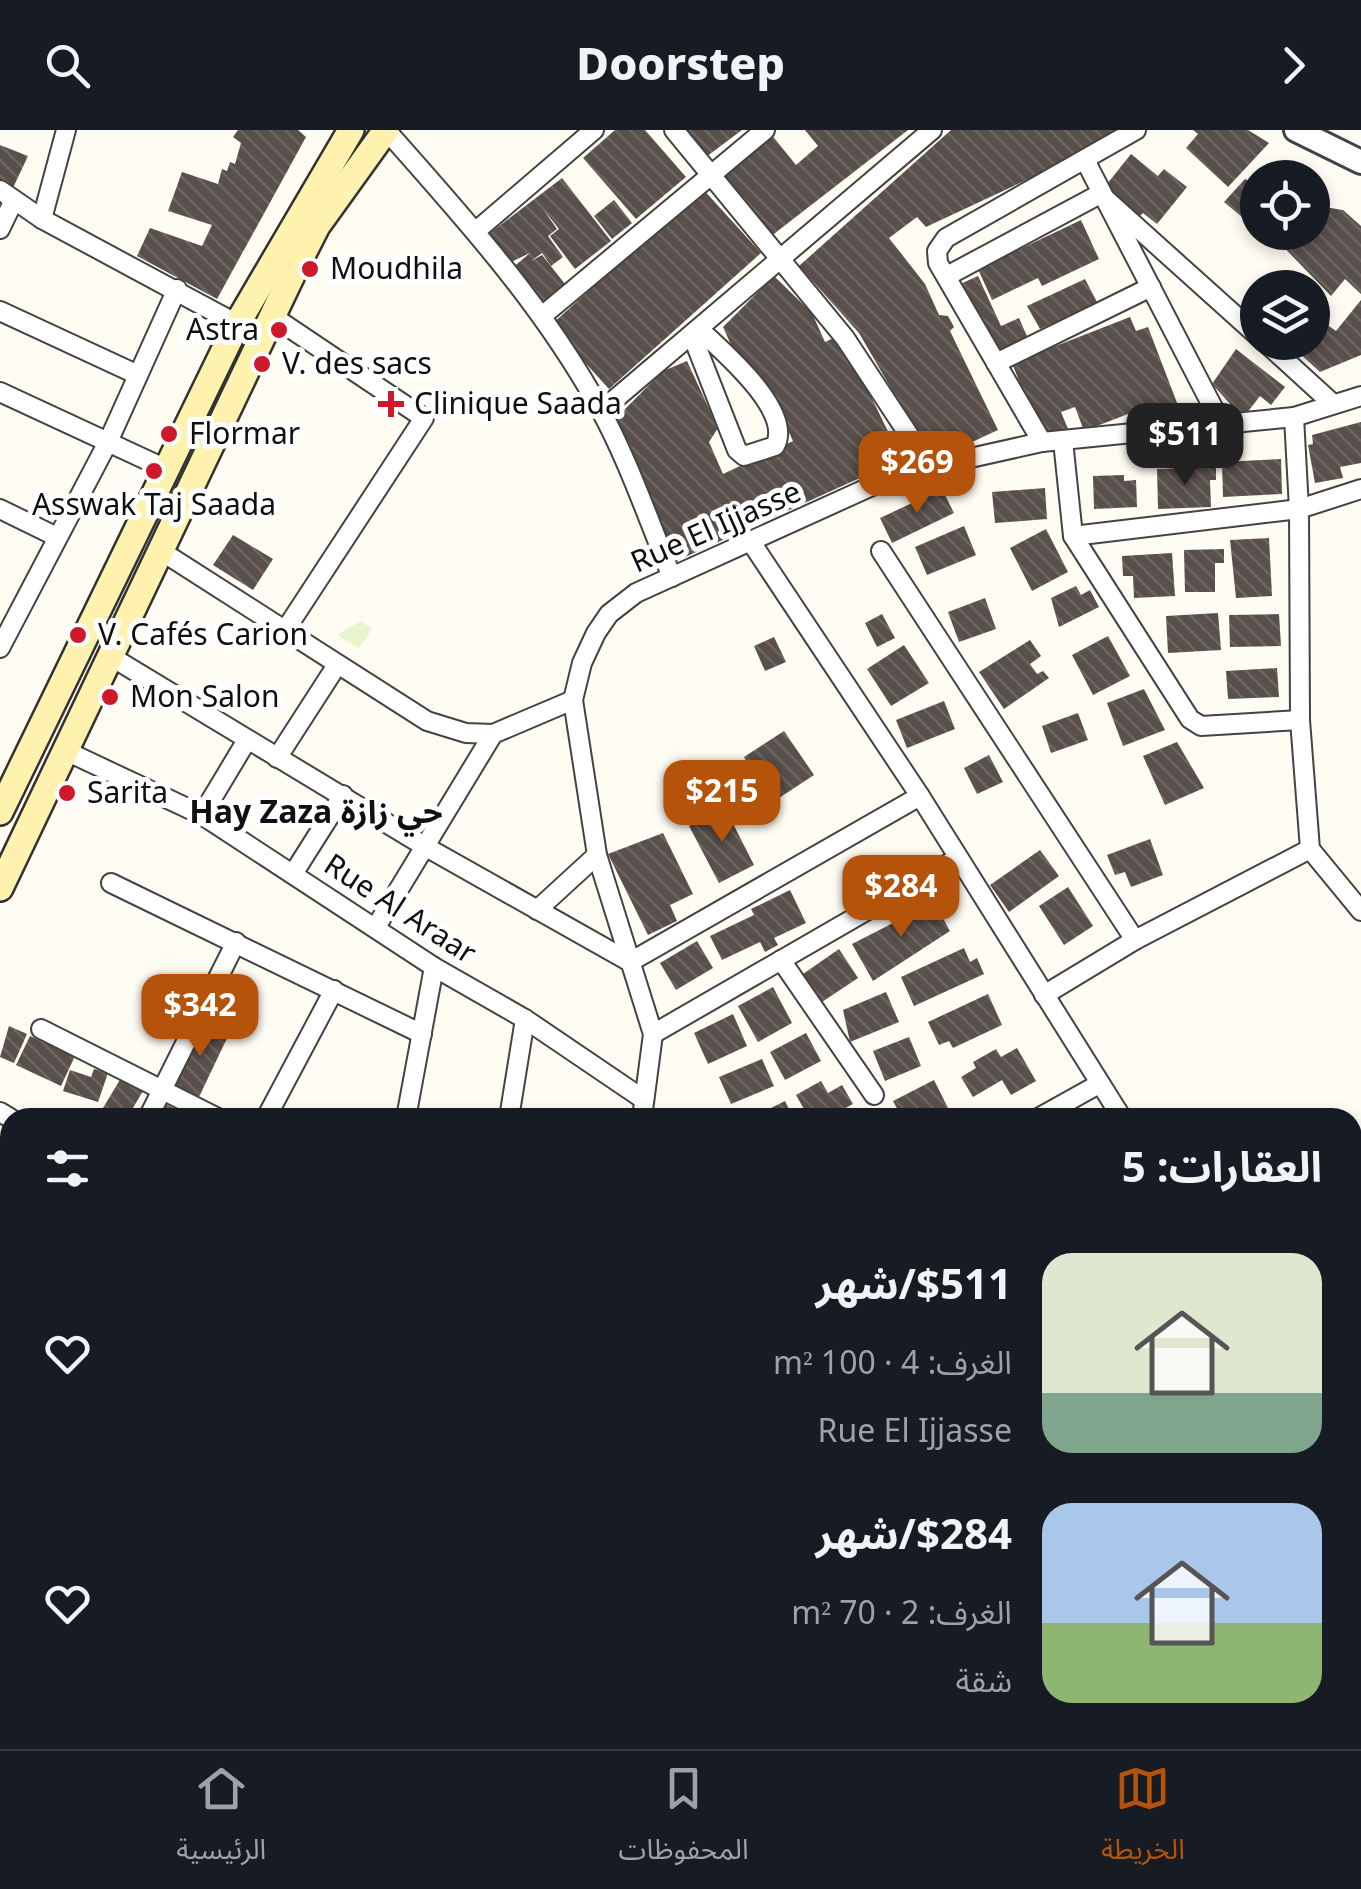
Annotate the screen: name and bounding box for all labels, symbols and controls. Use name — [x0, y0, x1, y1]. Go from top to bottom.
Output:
text: Doorstep — [576, 18, 785, 113]
icon: search — [40, 38, 95, 93]
icon: forward — [1266, 38, 1321, 93]
map controls — [1240, 160, 1330, 360]
button: locate — [1240, 160, 1330, 250]
place label: Moudhila — [330, 238, 463, 301]
marker: Moudhila — [299, 258, 321, 280]
button: layers — [1240, 270, 1330, 360]
place label: Astra — [186, 299, 259, 362]
marker: Astra — [268, 319, 290, 341]
place label: V. des sacs — [282, 333, 432, 396]
marker: V. des sacs — [251, 353, 273, 375]
place label: Clinique Saada — [414, 373, 622, 436]
marker: Clinique Saada — [378, 391, 404, 417]
text: $511 — [1148, 401, 1222, 469]
place label: Flormar — [189, 403, 300, 466]
pin: $511 — [1126, 403, 1244, 488]
marker: Flormar — [158, 423, 180, 445]
text: $269 — [880, 429, 954, 497]
pin: $269 — [858, 431, 976, 516]
marker: Asswak Taj Saada — [143, 460, 165, 482]
street label: Rue El Ijjasse — [620, 462, 812, 593]
place label: Asswak Taj Saada — [32, 474, 276, 537]
place label: V. Cafés Carion — [98, 604, 308, 667]
marker: V. Cafés Carion — [67, 624, 89, 646]
place label: Mon Salon — [130, 666, 279, 729]
marker: Mon Salon — [99, 686, 121, 708]
text: $215 — [685, 758, 759, 826]
pin: $215 — [663, 760, 781, 845]
place label: Sarita — [87, 762, 168, 825]
district label: Hay Zaza حي زازة — [189, 779, 443, 847]
marker: Sarita — [56, 782, 78, 804]
street label: Rue Al Araar — [310, 836, 490, 983]
text: $284 — [864, 853, 938, 921]
pin: $284 — [842, 855, 960, 940]
text: $342 — [163, 972, 237, 1040]
pin: $342 — [141, 974, 259, 1059]
text: العقارات: 5 — [1122, 1124, 1322, 1213]
icon: filters — [40, 1141, 95, 1196]
text: $511/شهر — [816, 1241, 1012, 1330]
icon: home — [1122, 1293, 1242, 1413]
icon: heart — [40, 1326, 95, 1381]
text: الغرف: 4 · 100 m² — [773, 1330, 1012, 1398]
text: Rue El Ijjasse — [818, 1398, 1012, 1466]
text: $284/شهر — [816, 1491, 1012, 1580]
icon: home — [1122, 1543, 1242, 1663]
icon: heart — [40, 1576, 95, 1631]
text: الغرف: 2 · 70 m² — [791, 1580, 1012, 1648]
text: شقة — [956, 1648, 1012, 1716]
tab: الرئيسية — [176, 1761, 266, 1880]
tab: المحفوظات — [619, 1761, 749, 1880]
tab: الخريطة — [1101, 1761, 1185, 1880]

